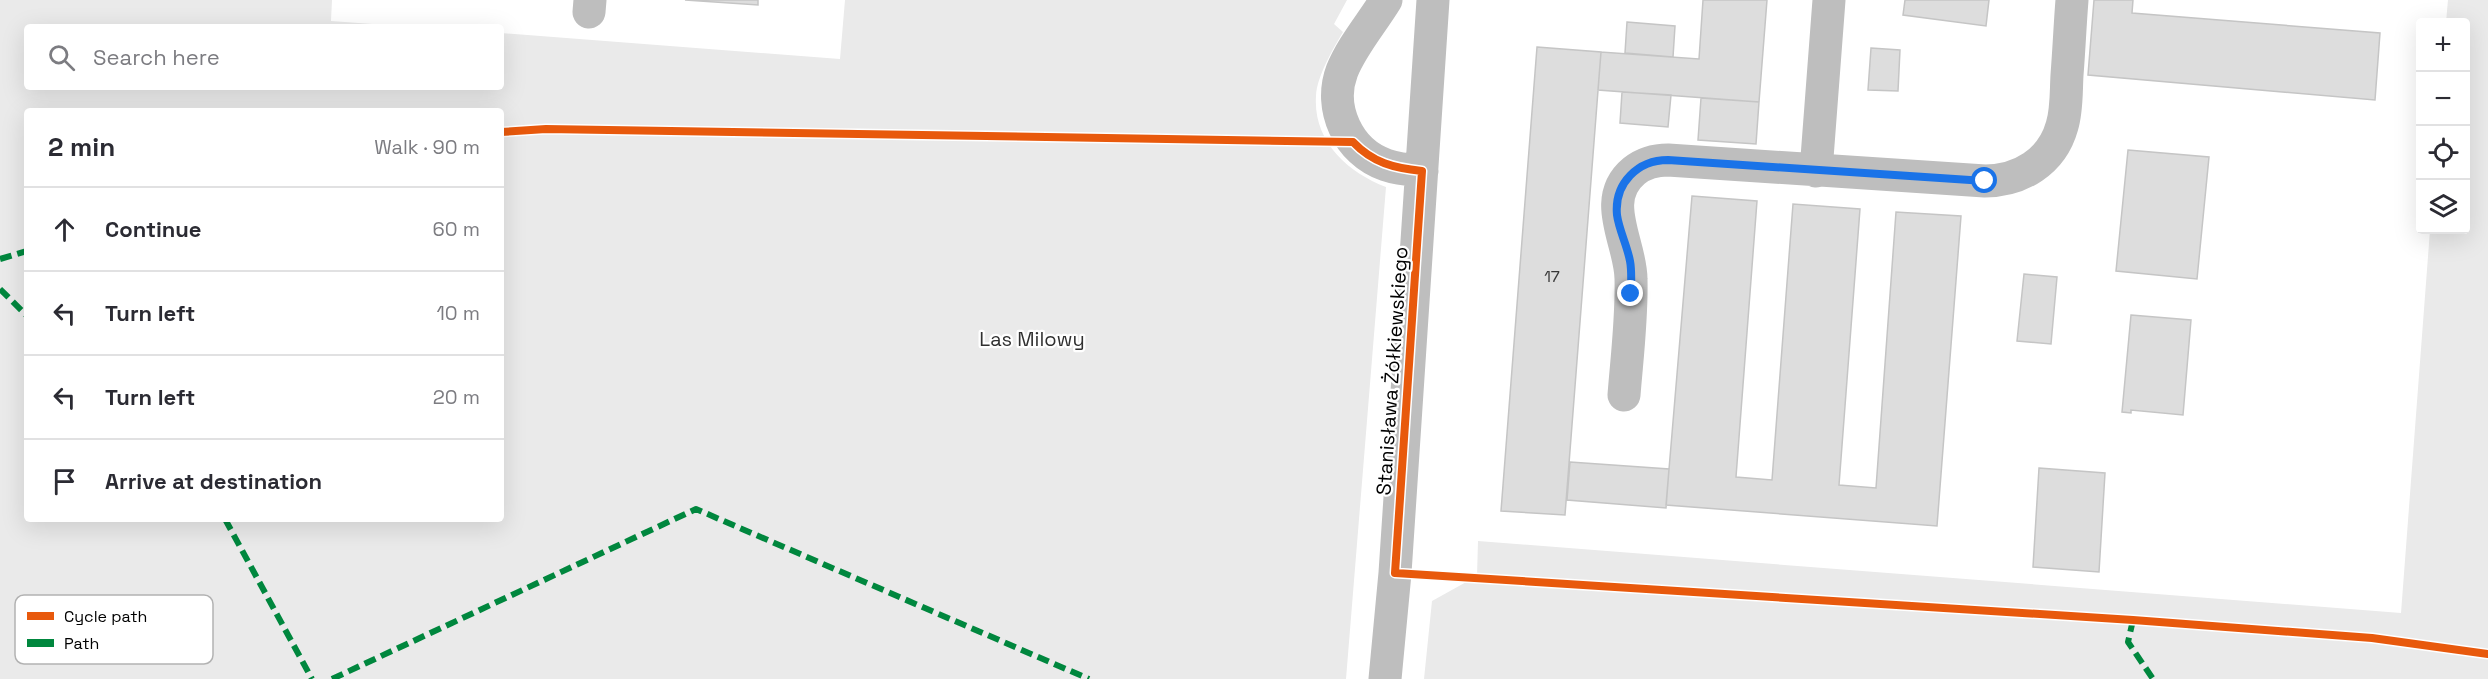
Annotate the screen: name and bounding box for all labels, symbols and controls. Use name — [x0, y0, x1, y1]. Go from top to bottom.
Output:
map controls — [2416, 18, 2470, 234]
button: + — [2416, 18, 2470, 72]
search box — [24, 24, 504, 90]
icon: search — [45, 41, 78, 74]
text: Search here — [93, 43, 220, 71]
button: − — [2416, 72, 2470, 126]
button: locate — [2416, 126, 2470, 180]
text: 2 min — [48, 130, 115, 164]
text: Walk · 90 m — [374, 134, 480, 160]
route start — [1971, 167, 1997, 193]
button: layers — [2416, 180, 2470, 234]
icon: ahead — [48, 213, 81, 246]
text: Continue — [105, 215, 201, 243]
text: 60 m — [433, 216, 480, 242]
street label: Stanisława Żółkiewskiego — [1370, 246, 1414, 496]
house number: 17 — [1544, 266, 1560, 287]
route end — [1617, 280, 1643, 306]
icon: left — [48, 297, 81, 330]
text: Turn left — [105, 299, 195, 327]
text: 10 m — [436, 300, 480, 326]
park label: Las Milowy — [979, 326, 1085, 352]
icon: left — [48, 381, 81, 414]
text: Turn left — [105, 383, 195, 411]
text: 20 m — [433, 384, 480, 410]
icon: arrive — [48, 465, 81, 498]
text: Arrive at destination — [105, 467, 322, 495]
legend — [15, 595, 213, 664]
text: Cycle path — [64, 606, 147, 627]
text: Path — [64, 633, 99, 654]

